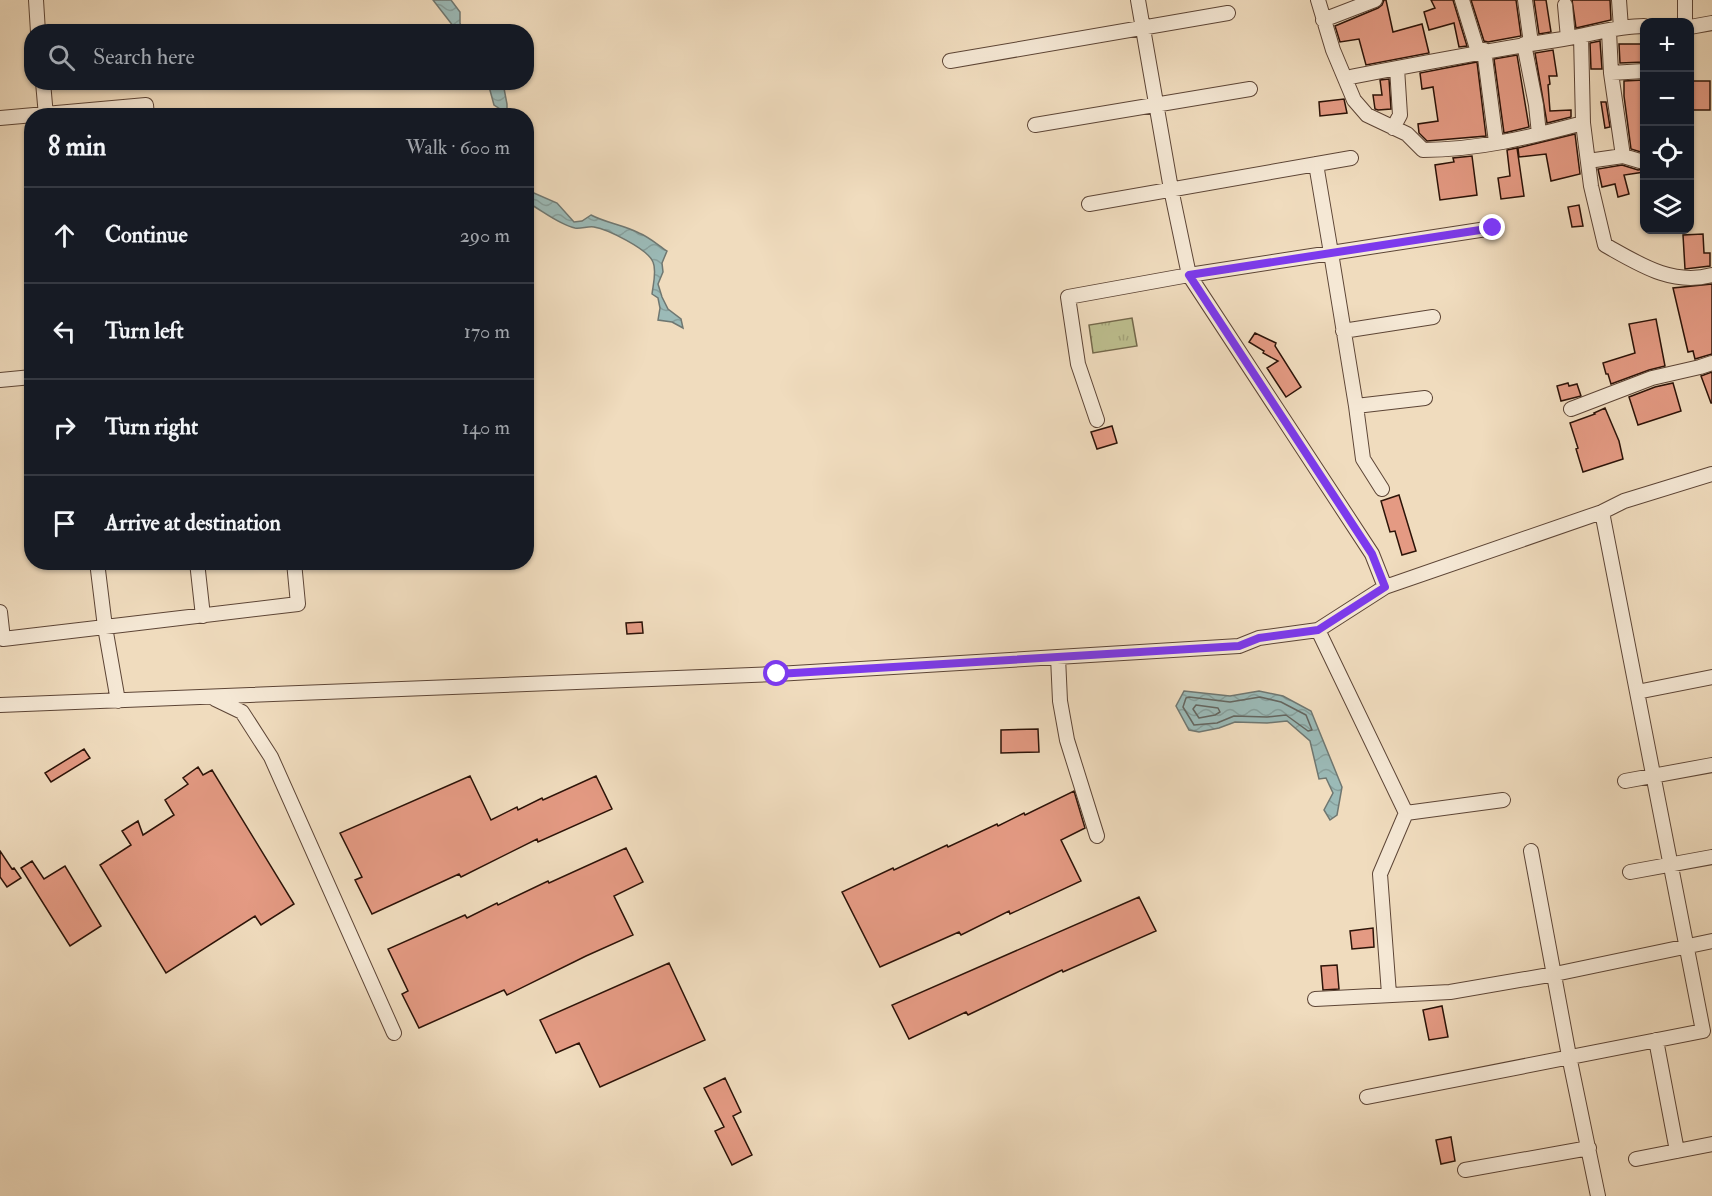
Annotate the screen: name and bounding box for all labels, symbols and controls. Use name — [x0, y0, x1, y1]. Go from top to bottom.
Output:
map controls — [1640, 18, 1694, 234]
button: + — [1640, 18, 1694, 72]
search box — [24, 24, 534, 90]
icon: search — [45, 41, 78, 74]
text: Search here — [93, 43, 195, 71]
button: − — [1640, 72, 1694, 126]
button: locate — [1640, 126, 1694, 180]
text: 8 min — [48, 131, 106, 163]
text: Walk · 600 m — [406, 135, 510, 160]
button: layers — [1640, 180, 1694, 234]
route end — [1479, 214, 1505, 240]
icon: ahead — [48, 219, 81, 252]
text: Continue — [105, 221, 188, 249]
text: 290 m — [460, 223, 510, 248]
icon: left — [48, 315, 81, 348]
text: Turn left — [105, 317, 184, 345]
text: 170 m — [464, 319, 510, 344]
icon: right — [48, 411, 81, 444]
text: Turn right — [105, 413, 198, 441]
text: 140 m — [462, 415, 510, 440]
icon: arrive — [48, 507, 81, 540]
text: Arrive at destination — [105, 509, 281, 537]
route start — [763, 660, 789, 686]

